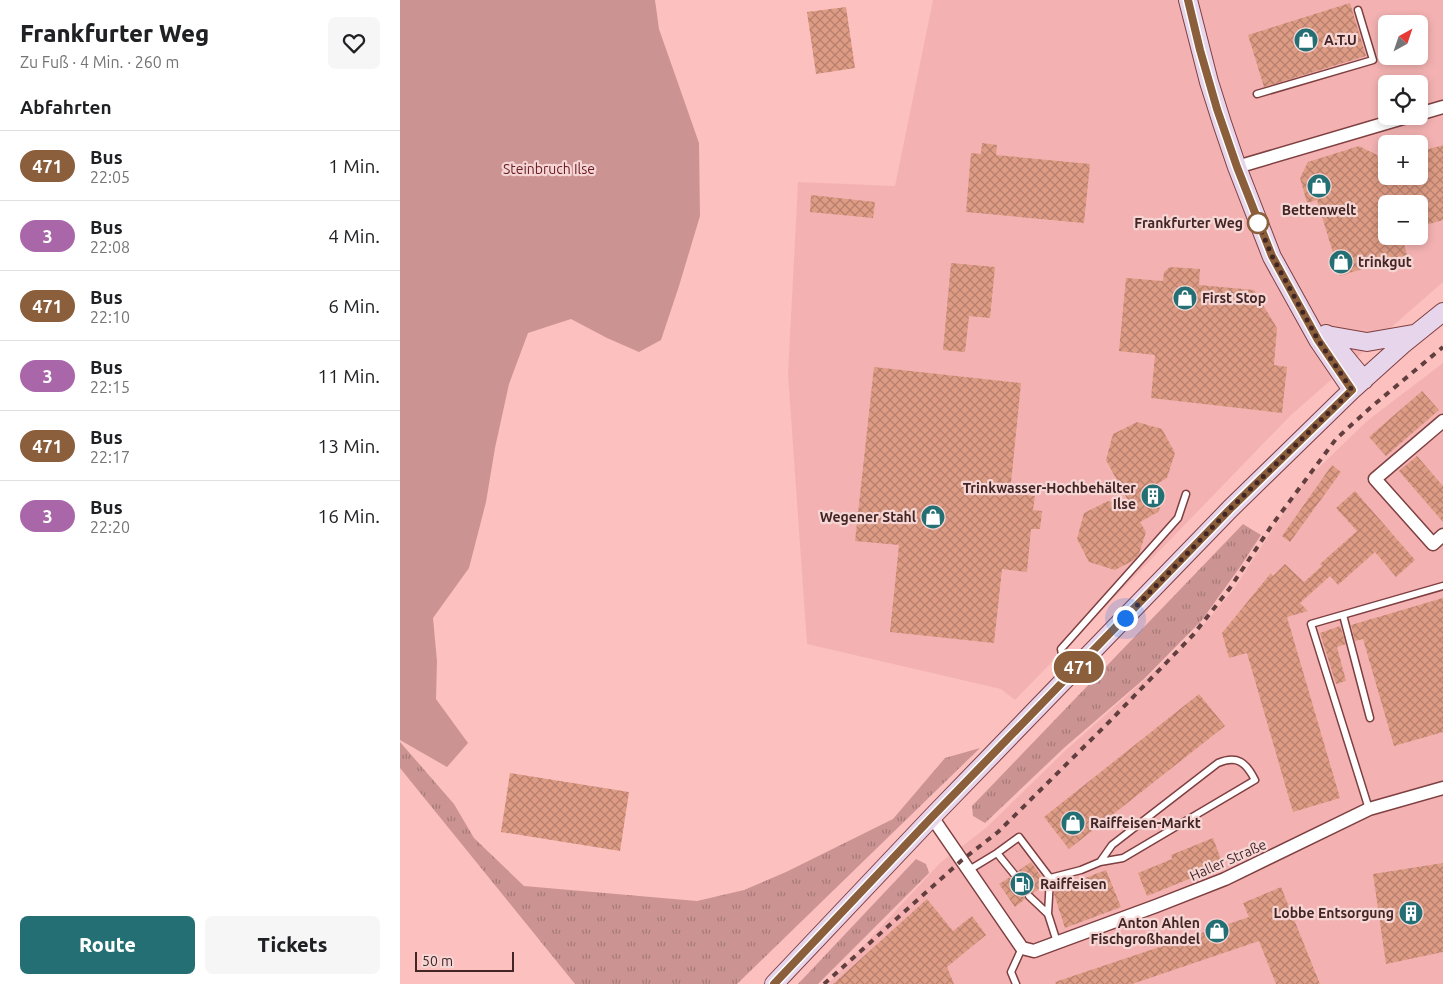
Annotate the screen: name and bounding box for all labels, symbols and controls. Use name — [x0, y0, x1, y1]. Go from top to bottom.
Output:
north arrow — [1378, 15, 1428, 65]
map controls — [1378, 15, 1428, 245]
button: heart — [328, 17, 380, 69]
text: Frankfurter Weg — [20, 20, 209, 47]
shop icon: A.T.U — [1293, 27, 1319, 53]
place label: A.T.U — [1324, 32, 1357, 48]
text: Zu Fuß · 4 Min. · 260 m — [20, 53, 179, 71]
button: locate — [1378, 75, 1428, 125]
text: Abfahrten — [20, 96, 112, 118]
button: + — [1378, 135, 1428, 185]
text: Bus — [90, 146, 123, 168]
text: 1 Min. — [328, 155, 380, 177]
text: 471 — [32, 156, 63, 176]
park label: Steinbruch Ilse — [503, 161, 595, 177]
text: 22:05 — [90, 168, 130, 186]
shop icon: Bettenwelt — [1306, 173, 1332, 199]
button: − — [1378, 195, 1428, 245]
place label: Bettenwelt — [1282, 202, 1356, 218]
marker: Frankfurter Weg — [1247, 212, 1269, 234]
place label: Frankfurter Weg — [1134, 215, 1243, 231]
text: Bus — [90, 216, 123, 238]
text: 4 Min. — [328, 225, 380, 247]
text: 3 — [42, 226, 53, 246]
text: 22:08 — [90, 238, 130, 256]
shop icon: trinkgut — [1328, 249, 1354, 275]
place label: trinkgut — [1358, 254, 1412, 270]
shop icon: First Stop — [1172, 285, 1198, 311]
text: Bus — [90, 286, 123, 308]
place label: First Stop — [1202, 290, 1266, 306]
text: 6 Min. — [328, 295, 380, 317]
text: 471 — [32, 296, 63, 316]
text: 22:10 — [90, 308, 130, 326]
text: Bus — [90, 356, 123, 378]
text: 11 Min. — [318, 365, 380, 387]
text: 3 — [42, 366, 53, 386]
text: 22:15 — [90, 378, 130, 396]
text: Bus — [90, 426, 123, 448]
text: 13 Min. — [318, 435, 380, 457]
text: 471 — [32, 436, 63, 456]
text: 22:17 — [90, 448, 130, 466]
place label: Trinkwasser-Hochbehälter Ilse — [963, 480, 1136, 512]
building icon: Trinkwasser-Hochbehälter Ilse — [1140, 483, 1166, 509]
text: Bus — [90, 496, 123, 518]
shop icon: Wegener Stahl — [920, 504, 946, 530]
text: 16 Min. — [318, 505, 380, 527]
text: 3 — [42, 506, 53, 526]
place label: Wegener Stahl — [820, 509, 916, 525]
text: 22:20 — [90, 518, 130, 536]
your location — [1113, 606, 1138, 631]
line badge: 471 — [1050, 651, 1108, 683]
text: 471 — [1064, 657, 1094, 677]
shop icon: Raiffeisen-Markt — [1060, 810, 1086, 836]
place label: Raiffeisen-Markt — [1090, 815, 1201, 831]
street label: Haller Straße — [1187, 836, 1269, 884]
fuel station icon: Raiffeisen — [1009, 871, 1035, 897]
place label: Raiffeisen — [1040, 876, 1107, 892]
building icon: Lobbe Entsorgung — [1398, 900, 1424, 926]
place label: Lobbe Entsorgung — [1274, 905, 1394, 921]
place label: Anton Ahlen Fischgroßhandel — [1091, 915, 1200, 947]
button: Route — [20, 916, 195, 974]
button: Tickets — [205, 916, 380, 974]
shop icon: Anton Ahlen Fischgroßhandel — [1204, 918, 1230, 944]
scale bar — [415, 949, 514, 972]
text: 50 m — [422, 953, 453, 969]

